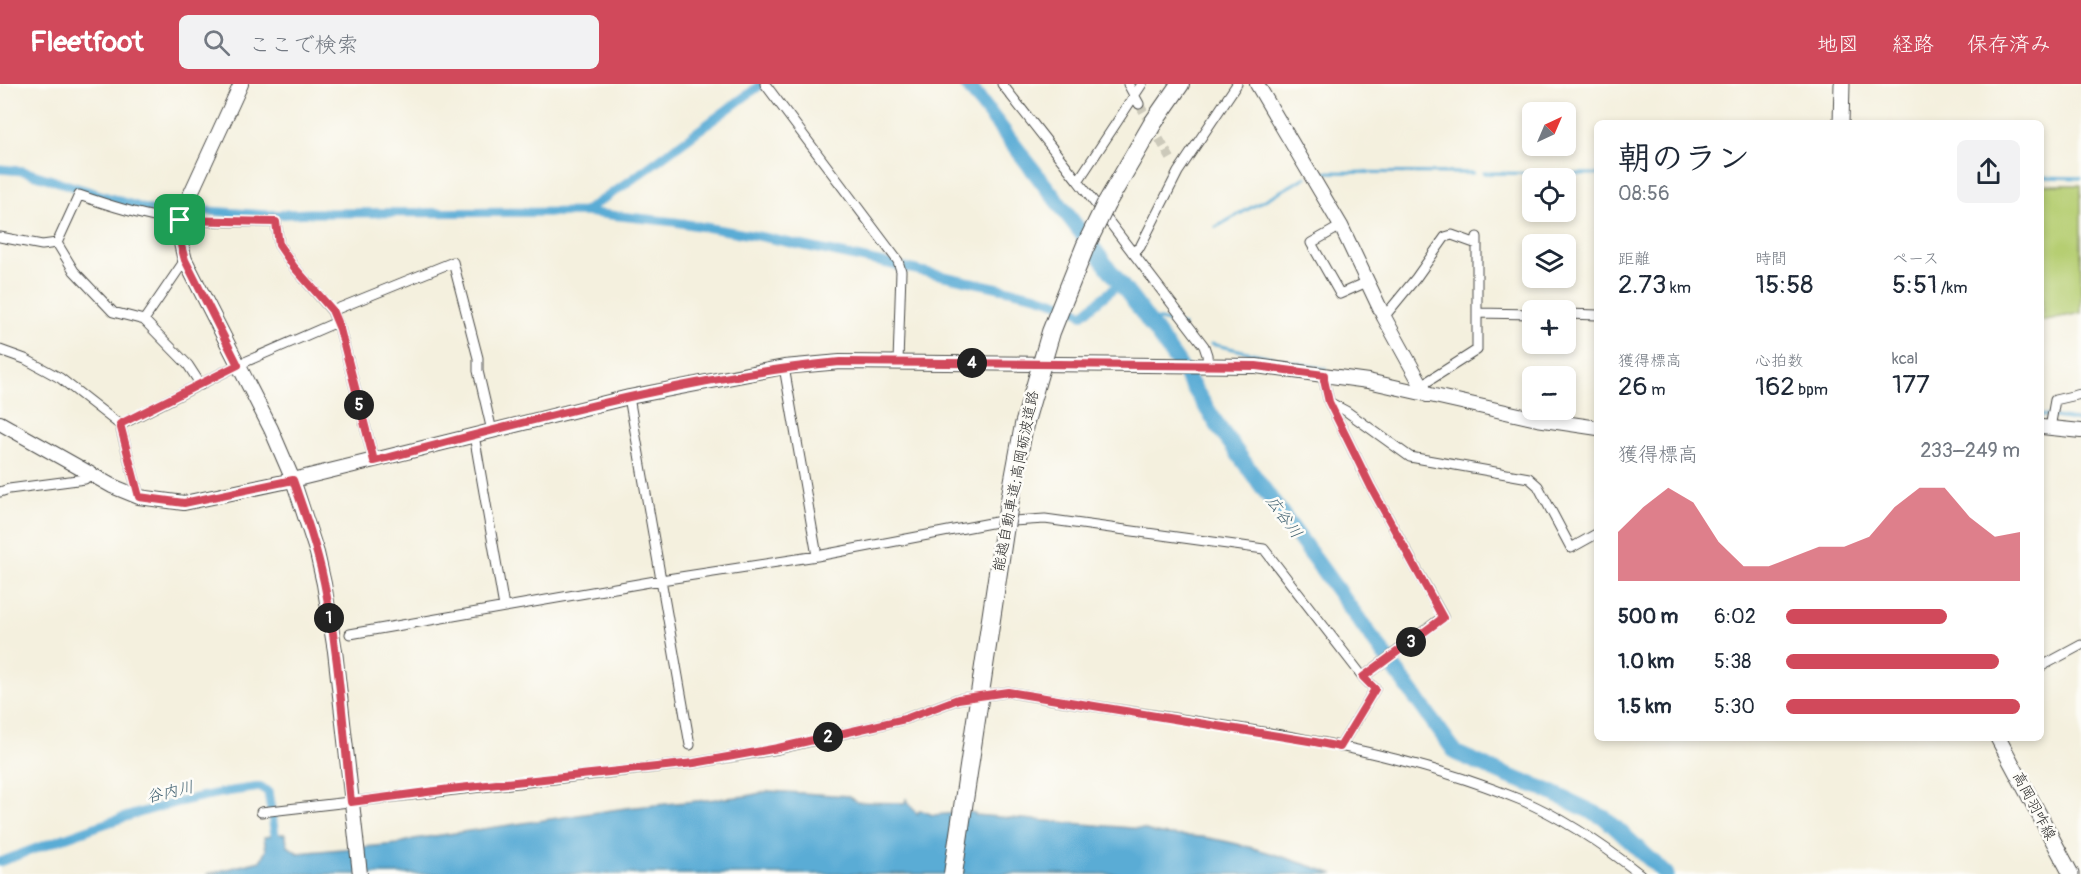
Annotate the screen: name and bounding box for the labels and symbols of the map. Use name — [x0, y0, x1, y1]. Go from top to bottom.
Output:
north arrow — [1522, 102, 1576, 156]
pin — [154, 194, 205, 245]
pin: 4 — [957, 348, 987, 378]
street label: 能越自動車道;高岡砺波道路 — [989, 389, 1043, 573]
pin: 5 — [344, 390, 374, 420]
water label: 広谷川 — [1262, 492, 1306, 542]
pin: 1 — [314, 603, 344, 633]
pin: 3 — [1396, 627, 1426, 657]
pin: 2 — [813, 722, 843, 752]
street label: 高岡羽咋線 — [2008, 768, 2060, 844]
water label: 谷内川 — [144, 777, 196, 807]

